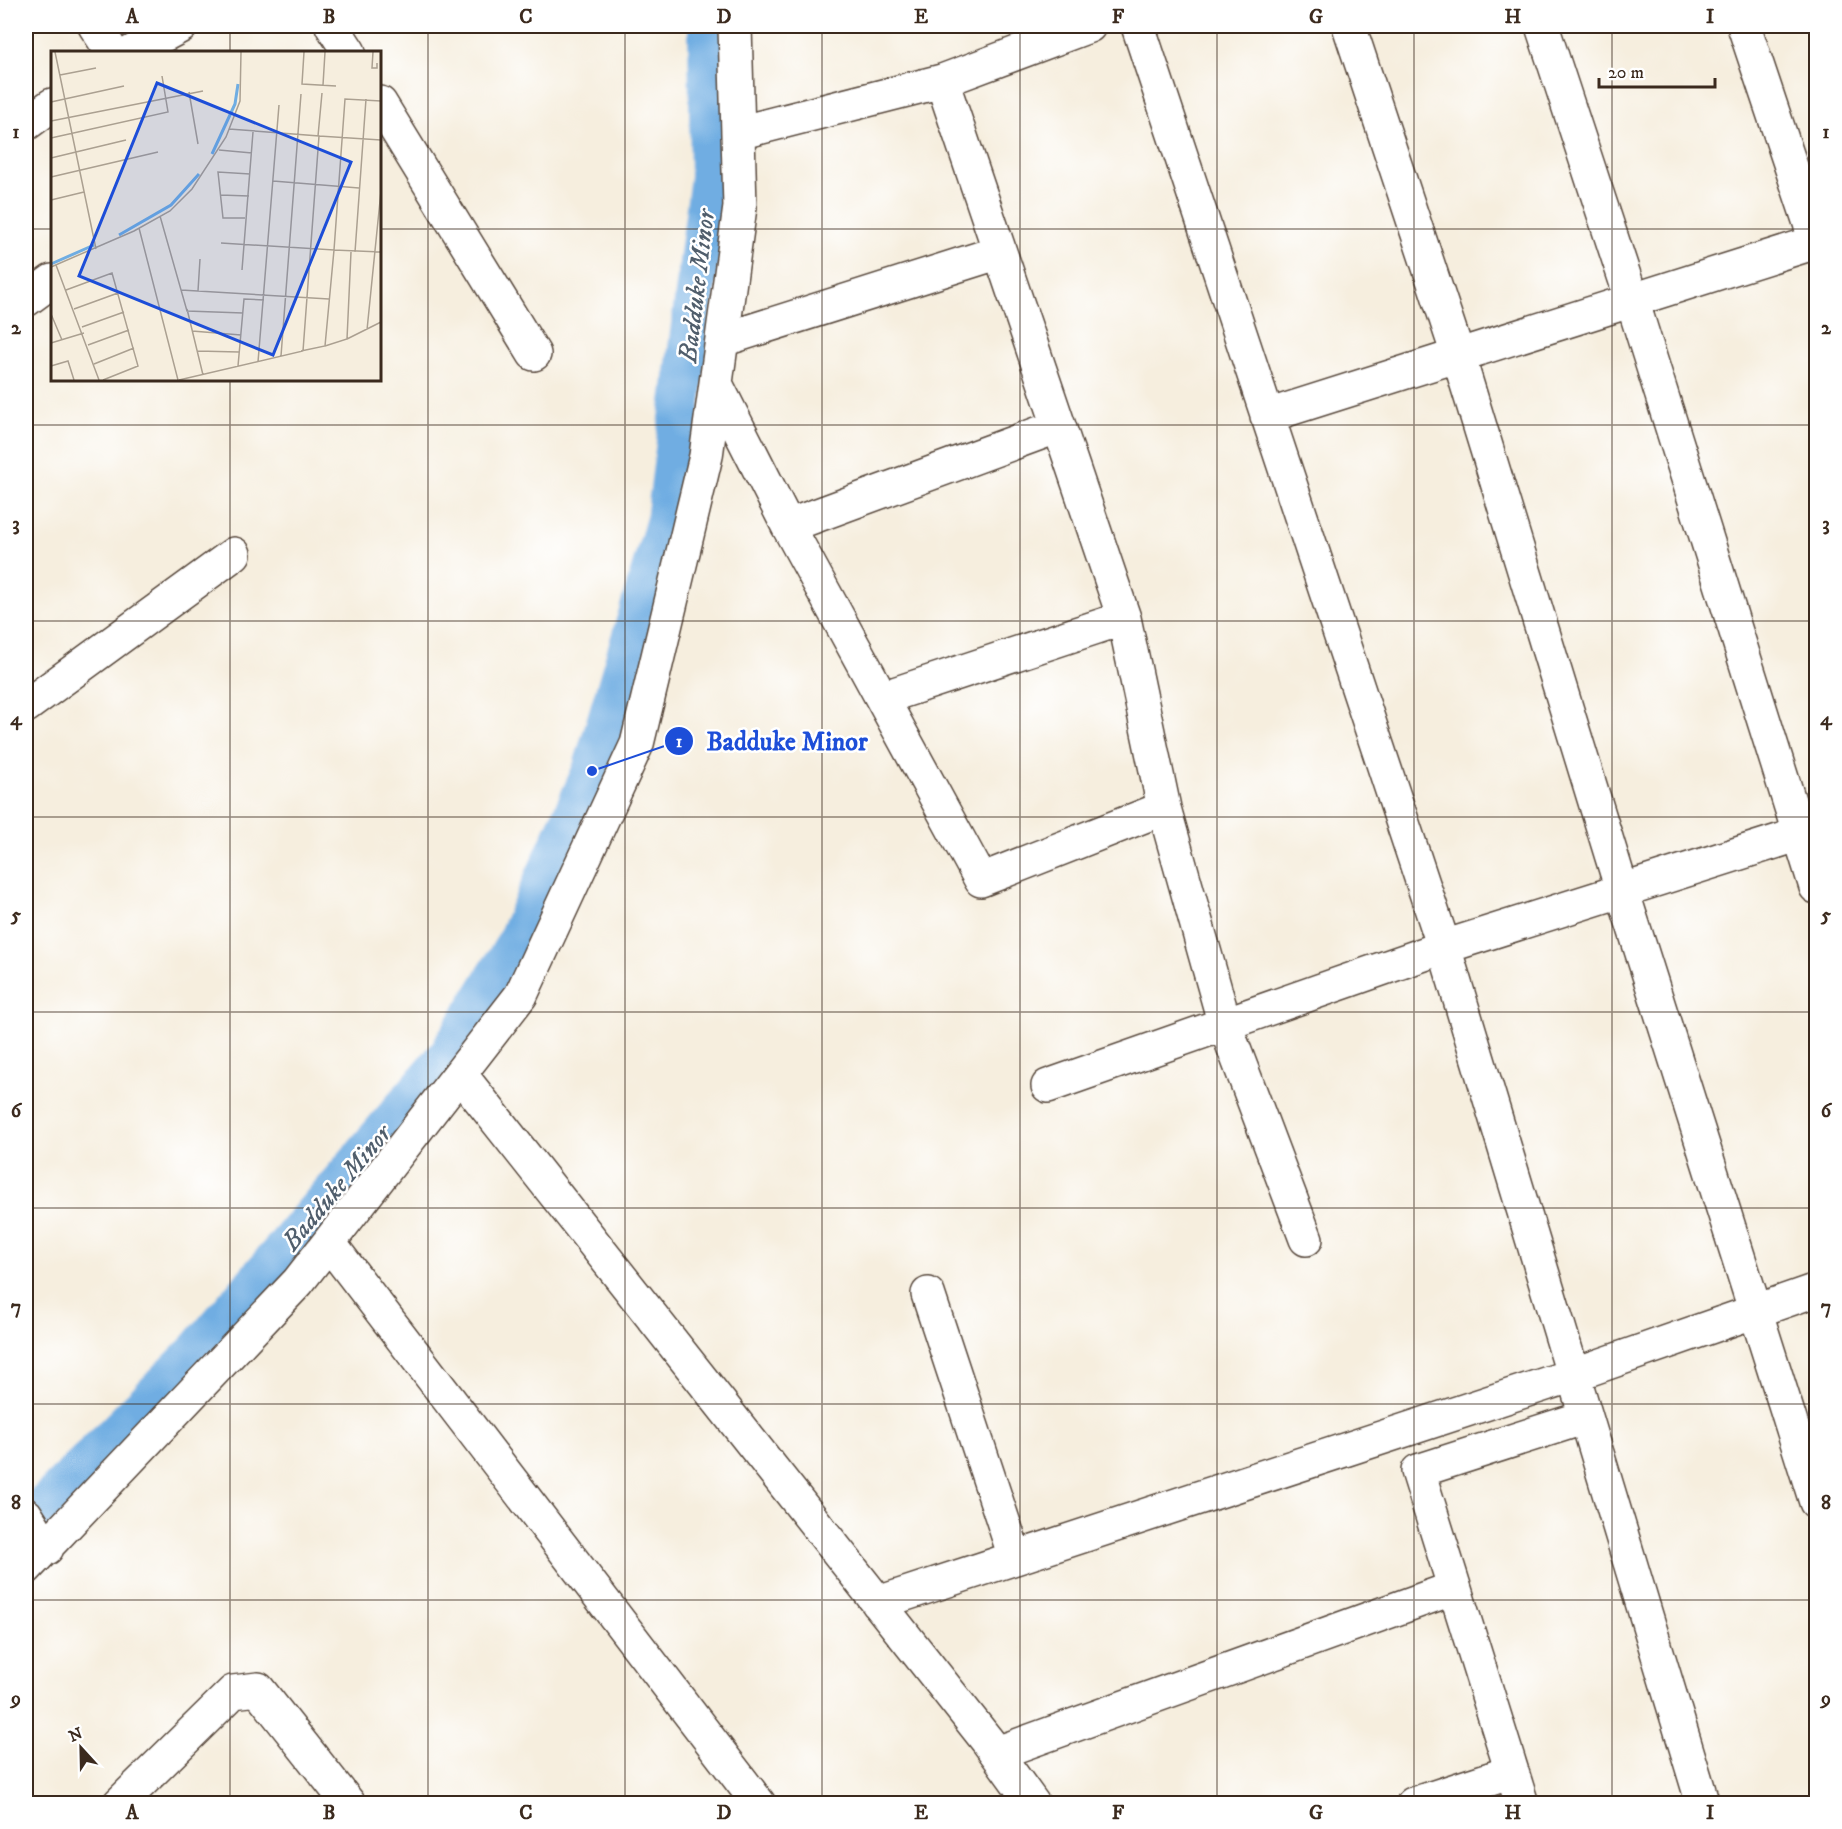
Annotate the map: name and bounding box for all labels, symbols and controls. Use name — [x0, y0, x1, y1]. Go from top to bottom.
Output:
text: A — [125, 5, 140, 30]
text: B — [323, 5, 335, 30]
text: C — [519, 5, 533, 30]
text: D — [717, 5, 732, 30]
text: E — [914, 5, 928, 30]
text: F — [1112, 5, 1125, 30]
text: G — [1309, 5, 1323, 30]
text: H — [1505, 5, 1522, 30]
text: I — [1706, 5, 1714, 30]
inset map — [51, 51, 381, 381]
scale bar — [1599, 51, 1714, 89]
text: 20 m — [1608, 62, 1644, 84]
text: 1 — [12, 120, 20, 145]
text: 1 — [1822, 120, 1830, 145]
water label: Badduke Minor — [672, 206, 723, 365]
text: 2 — [11, 316, 22, 341]
text: 2 — [1821, 316, 1832, 341]
text: 3 — [12, 512, 20, 537]
text: 3 — [1822, 512, 1830, 537]
text: 4 — [10, 707, 23, 732]
text: 4 — [1820, 707, 1833, 732]
callout: Badduke Minor — [664, 719, 880, 763]
text: Badduke Minor — [706, 726, 868, 759]
text: 1 — [676, 731, 683, 753]
text: 5 — [10, 903, 21, 928]
text: 5 — [1820, 903, 1831, 928]
text: 6 — [11, 1099, 23, 1124]
text: 6 — [1821, 1099, 1833, 1124]
water label: Badduke Minor — [274, 1117, 400, 1258]
text: 7 — [11, 1295, 21, 1320]
text: 7 — [1821, 1295, 1831, 1320]
text: 8 — [11, 1491, 21, 1516]
text: 8 — [1821, 1491, 1831, 1516]
text: 9 — [9, 1687, 21, 1712]
text: 9 — [1819, 1687, 1831, 1712]
north arrow — [51, 1718, 111, 1778]
text: N — [66, 1723, 86, 1747]
text: A — [125, 1801, 140, 1826]
text: B — [323, 1801, 335, 1826]
text: C — [519, 1801, 533, 1826]
text: D — [717, 1801, 732, 1826]
text: E — [914, 1801, 928, 1826]
text: F — [1112, 1801, 1125, 1826]
text: G — [1309, 1801, 1323, 1826]
text: H — [1505, 1801, 1522, 1826]
text: I — [1706, 1801, 1714, 1826]

